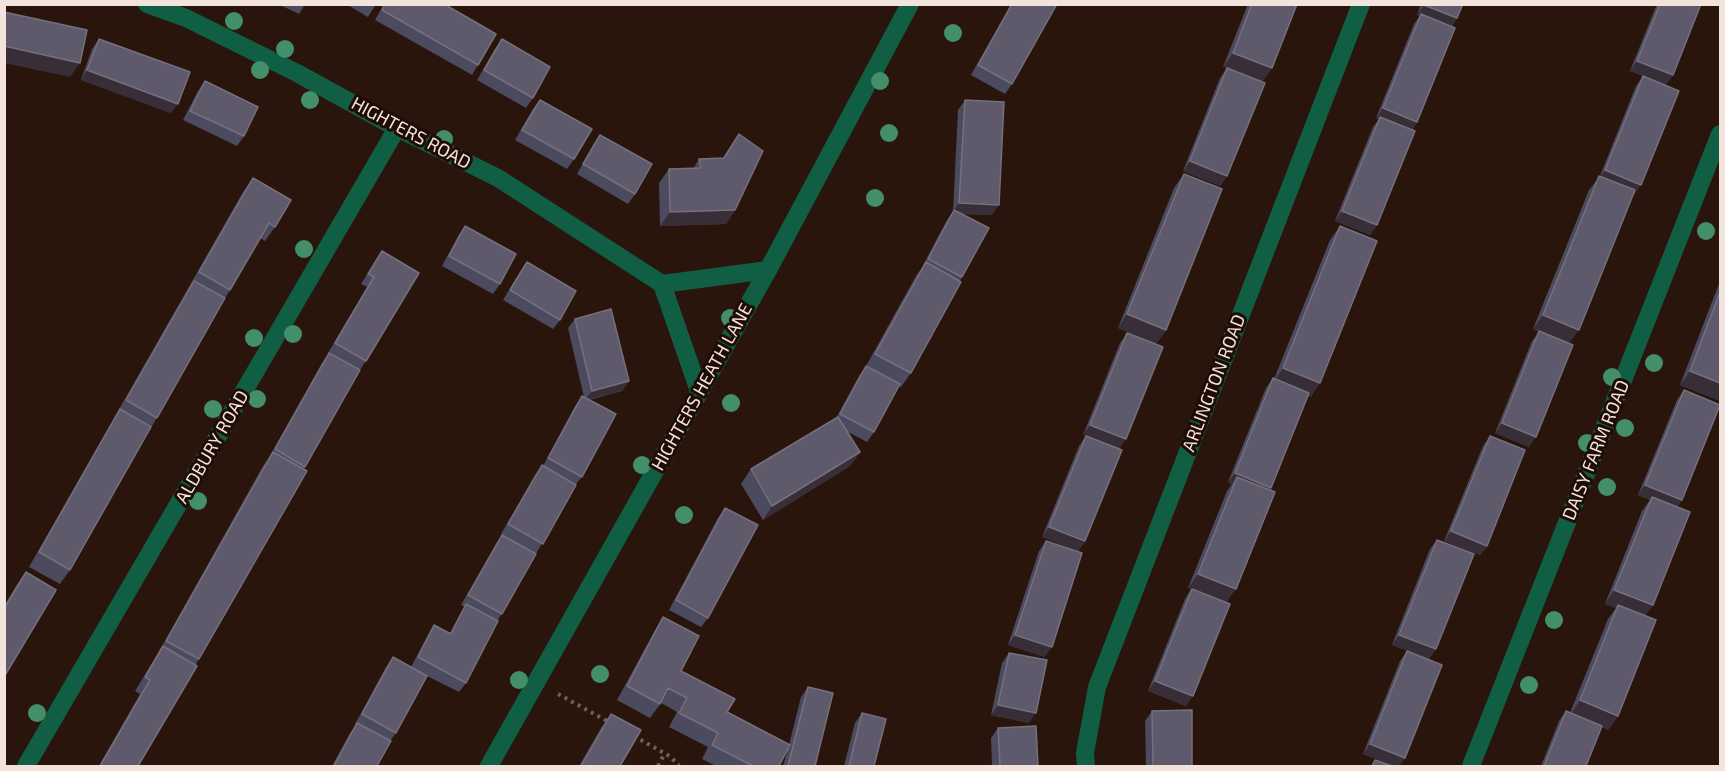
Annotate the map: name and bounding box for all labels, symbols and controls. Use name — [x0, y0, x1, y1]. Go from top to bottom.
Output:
street label: HIGHTERS ROAD — [348, 92, 474, 174]
street label: HIGHTERS HEATH LANE — [647, 300, 757, 474]
street label: ARLINGTON ROAD — [1178, 311, 1250, 455]
street label: DAISY FARM ROAD — [1558, 377, 1634, 523]
street label: ALDBURY ROAD — [171, 387, 253, 507]

